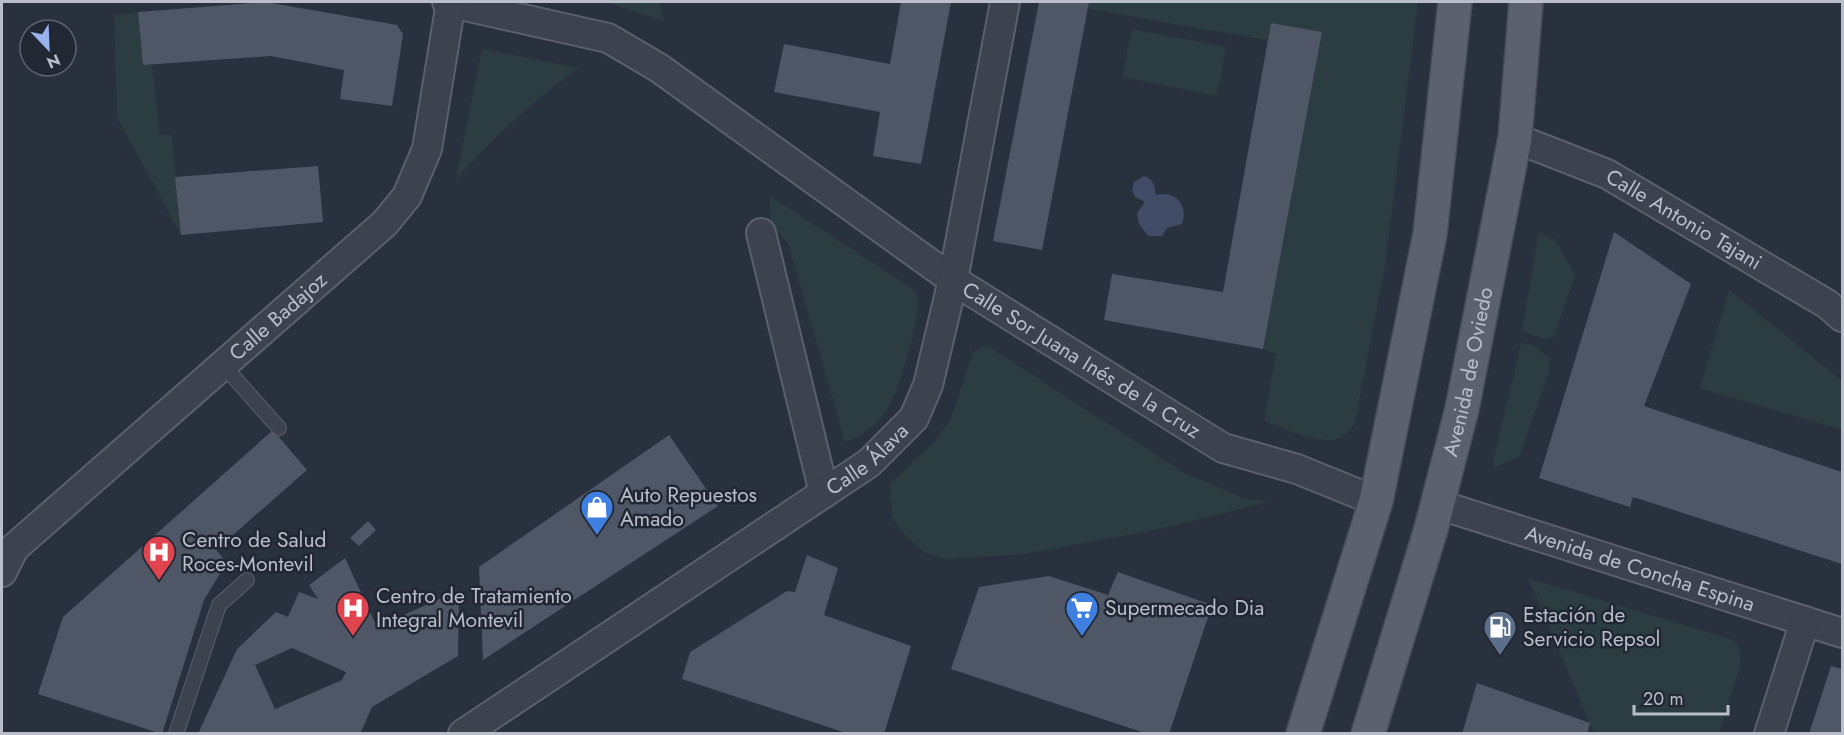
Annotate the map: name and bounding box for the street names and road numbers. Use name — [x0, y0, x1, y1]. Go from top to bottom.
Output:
street label: Calle Antonio Tajani — [1600, 162, 1767, 277]
street label: Calle Badajoz — [223, 265, 334, 368]
street label: Calle Sor Juana Inés de la Cruz — [956, 274, 1207, 446]
street label: Avenida de Oviedo — [1435, 285, 1500, 460]
street label: Calle Álava — [820, 417, 915, 503]
street label: Avenida de Concha Espina — [1521, 518, 1759, 619]

